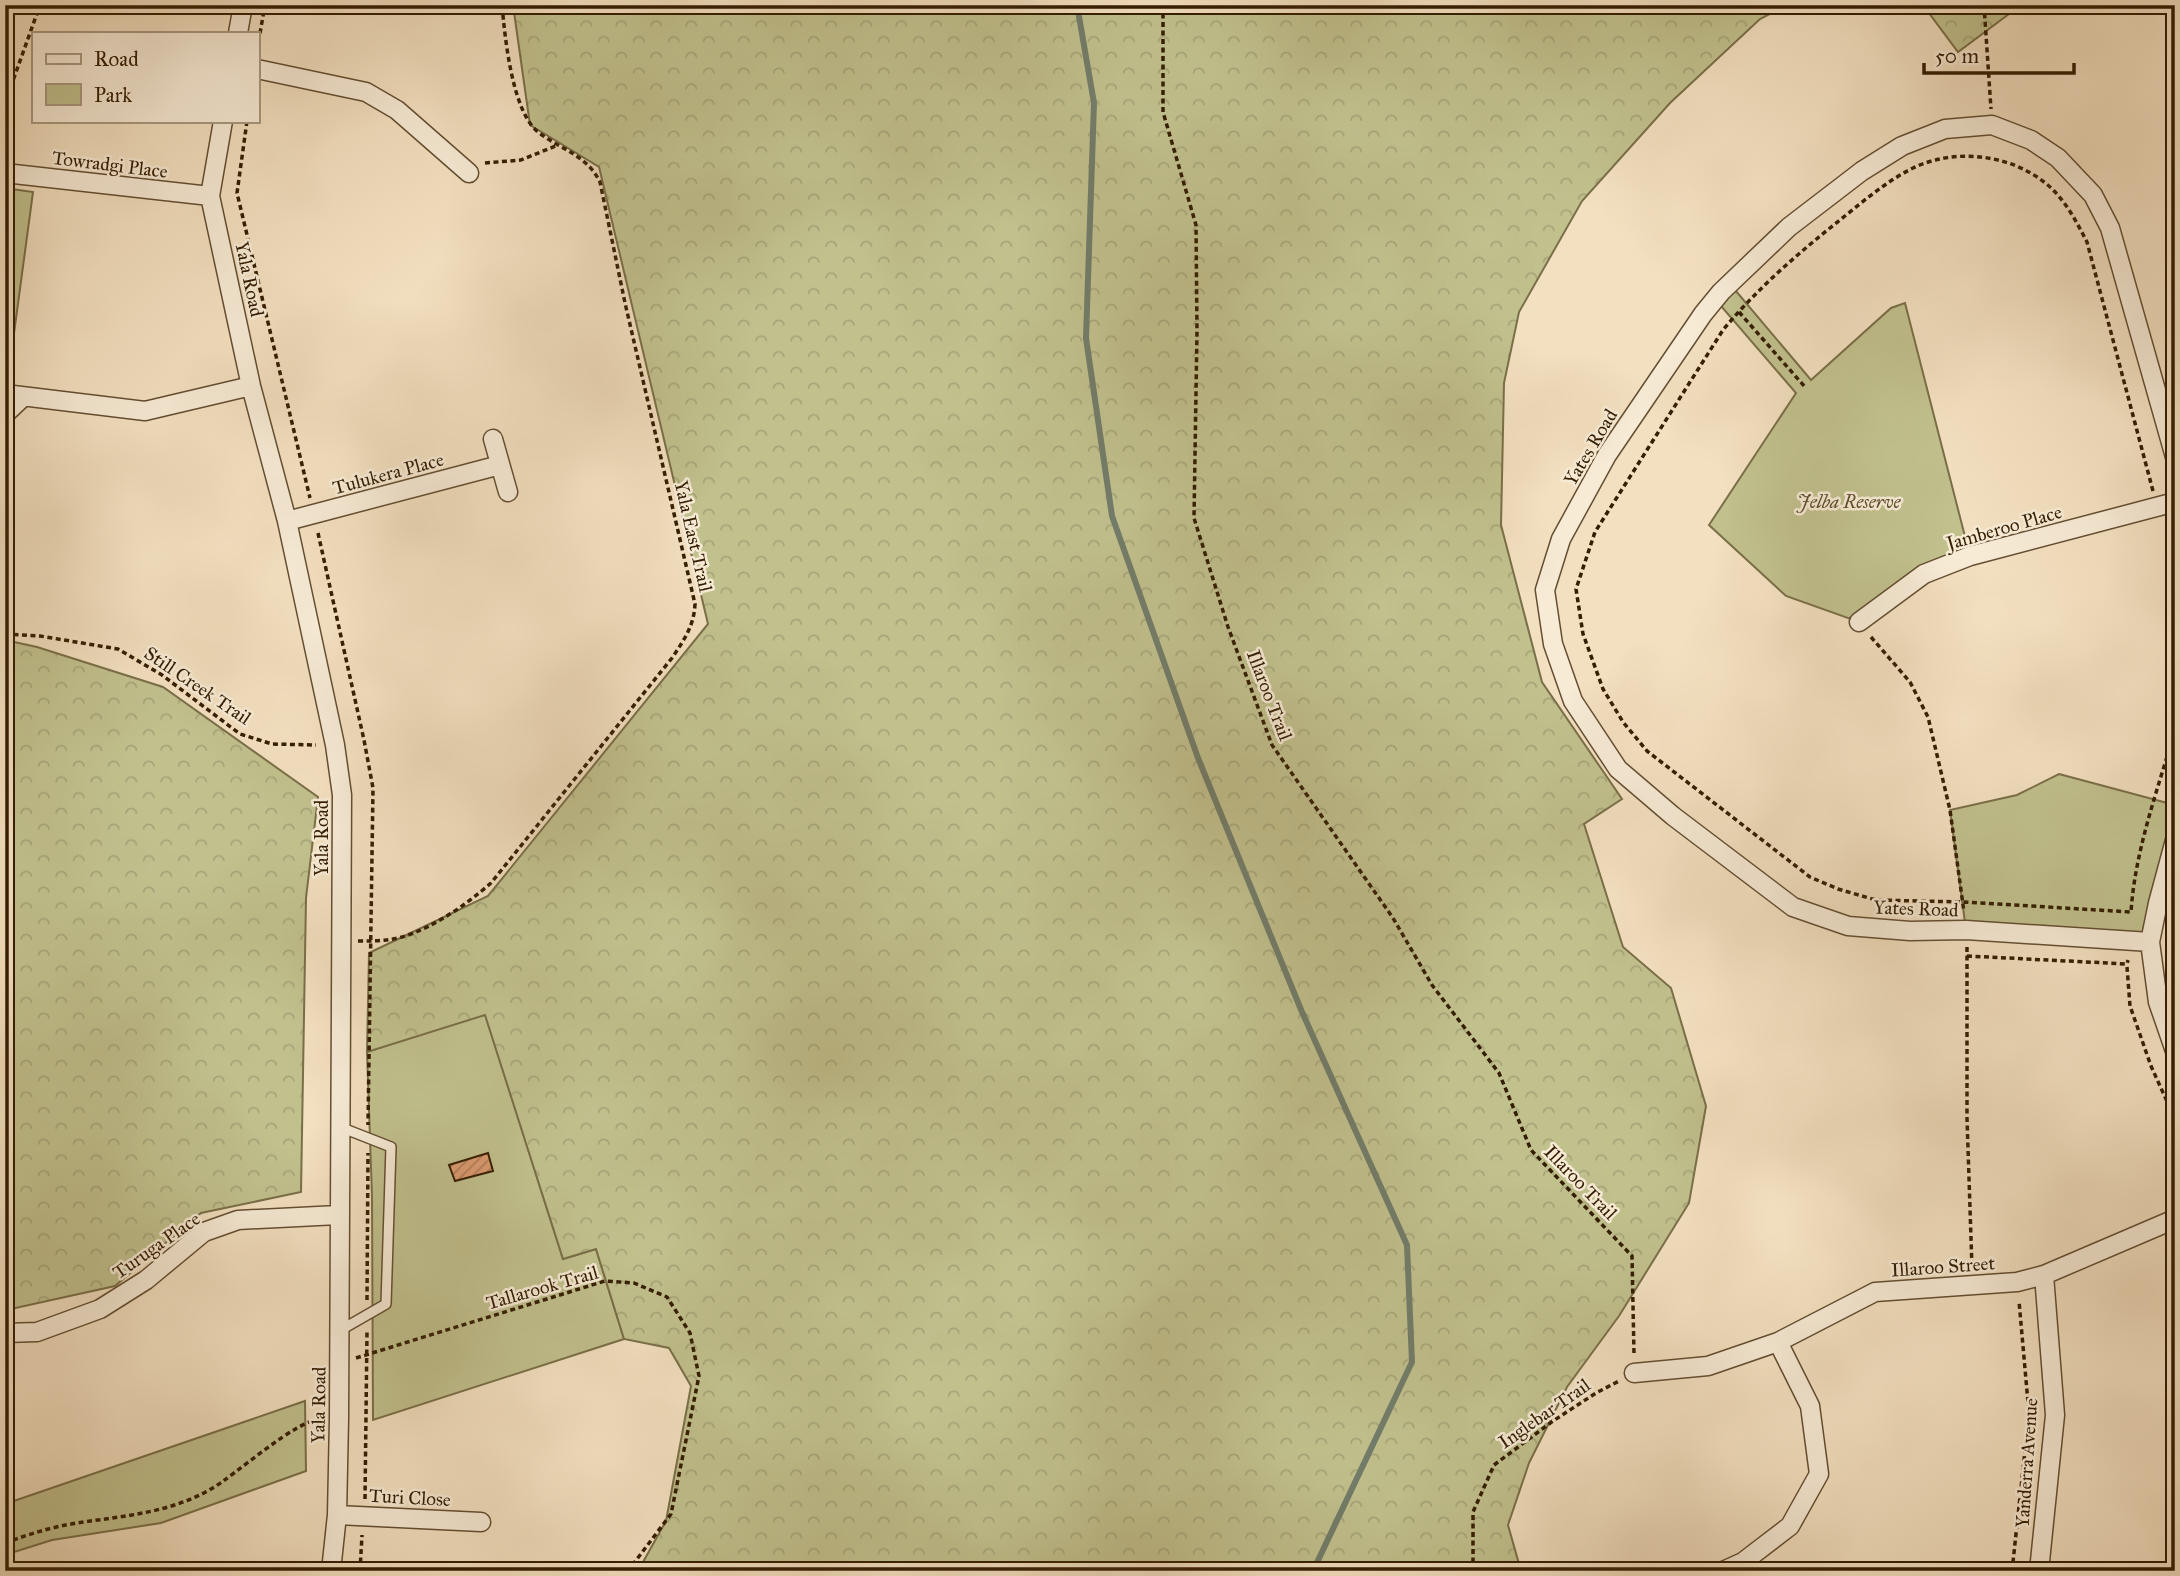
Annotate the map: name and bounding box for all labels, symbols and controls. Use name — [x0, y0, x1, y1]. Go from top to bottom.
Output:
legend — [32, 32, 259, 122]
scale bar — [1924, 32, 2075, 76]
text: 50 m — [1935, 43, 1980, 69]
text: Road — [94, 46, 139, 72]
text: Park — [94, 82, 132, 108]
street label: Towradgi Place — [51, 146, 169, 184]
street label: Yala Road — [230, 239, 269, 319]
street label: Yates Road — [1559, 404, 1622, 490]
street label: Tulukera Place — [330, 448, 446, 499]
street label: Yala East Trail — [670, 478, 718, 595]
park label: Jelba Reserve — [1796, 490, 1902, 513]
street label: Jamberoo Place — [1942, 500, 2065, 556]
street label: Still Creek Trail — [140, 641, 256, 730]
street label: Illaroo Trail — [1242, 647, 1298, 744]
street label: Yala Road — [310, 799, 333, 876]
street label: Yates Road — [1873, 896, 1959, 921]
street label: Illaroo Trail — [1539, 1140, 1623, 1225]
street label: Turuga Place — [108, 1207, 205, 1285]
street label: Illaroo Street — [1890, 1251, 1996, 1282]
street label: Tallarook Trail — [483, 1260, 602, 1314]
street label: Yala Road — [306, 1366, 331, 1444]
street label: Inglebar Trail — [1494, 1373, 1596, 1454]
street label: Yanderra Avenue — [2010, 1397, 2043, 1529]
street label: Turi Close — [368, 1484, 452, 1511]

